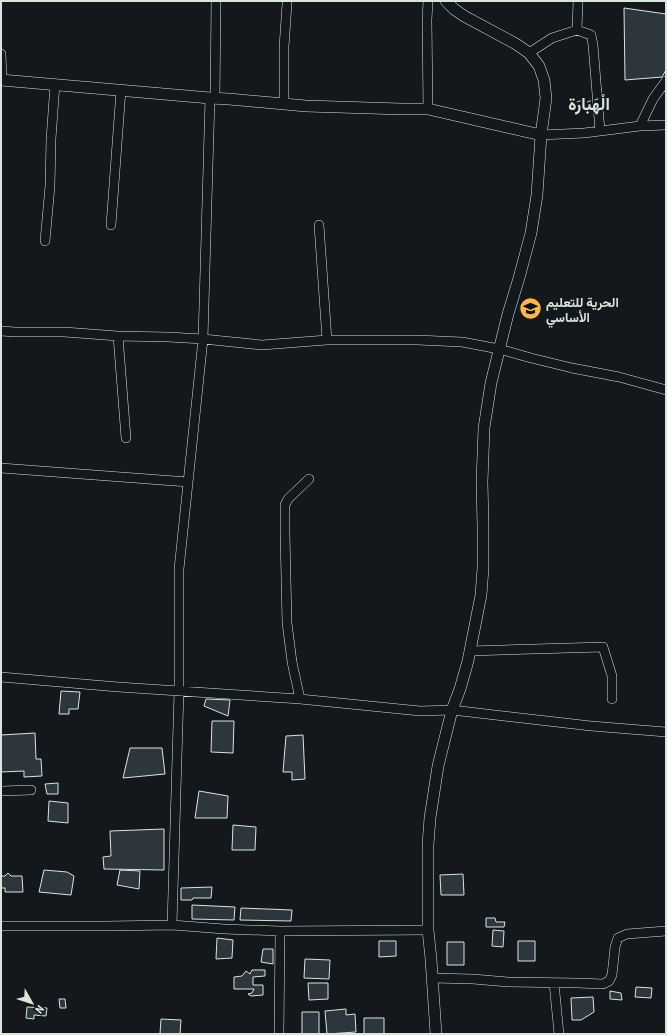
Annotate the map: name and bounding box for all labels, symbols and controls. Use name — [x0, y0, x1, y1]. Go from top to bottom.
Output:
district label: الْهَبَارَة — [568, 94, 610, 115]
place label: الحرية للتعليم الأساسي — [546, 295, 619, 328]
school or university icon: الحرية للتعليم الأساسي — [518, 296, 544, 322]
north arrow — [12, 983, 52, 1023]
text: N — [32, 1002, 47, 1016]

